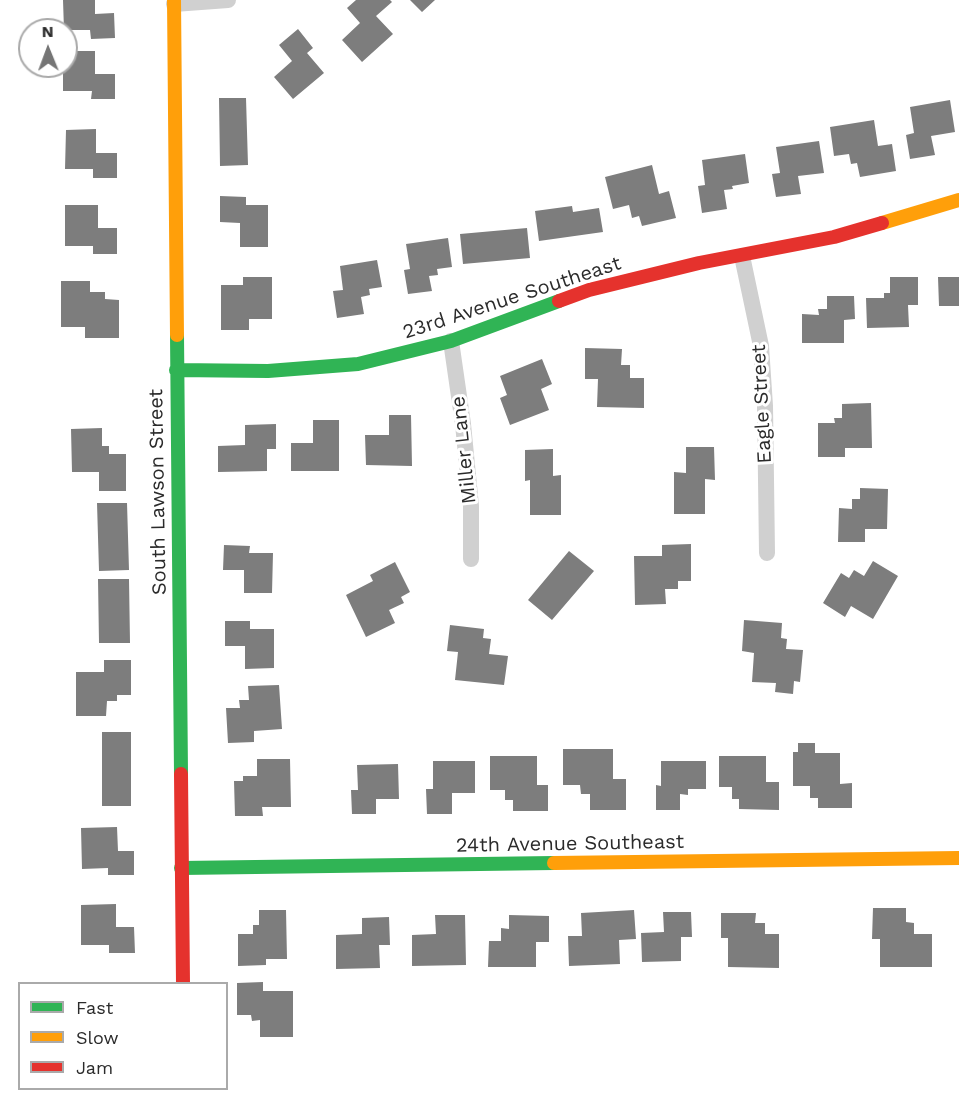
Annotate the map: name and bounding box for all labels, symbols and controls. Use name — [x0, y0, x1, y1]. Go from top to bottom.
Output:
north arrow — [18, 18, 78, 78]
text: N — [42, 22, 54, 41]
street label: 23rd Avenue Southeast — [400, 251, 624, 345]
street label: Eagle Street — [747, 344, 777, 464]
street label: South Lawson Street — [144, 389, 172, 595]
street label: Miller Lane — [446, 395, 482, 505]
street label: 24th Avenue Southeast — [456, 830, 684, 858]
legend — [18, 982, 228, 1090]
text: Fast — [76, 997, 113, 1018]
text: Slow — [76, 1027, 119, 1048]
text: Jam — [76, 1057, 113, 1078]

